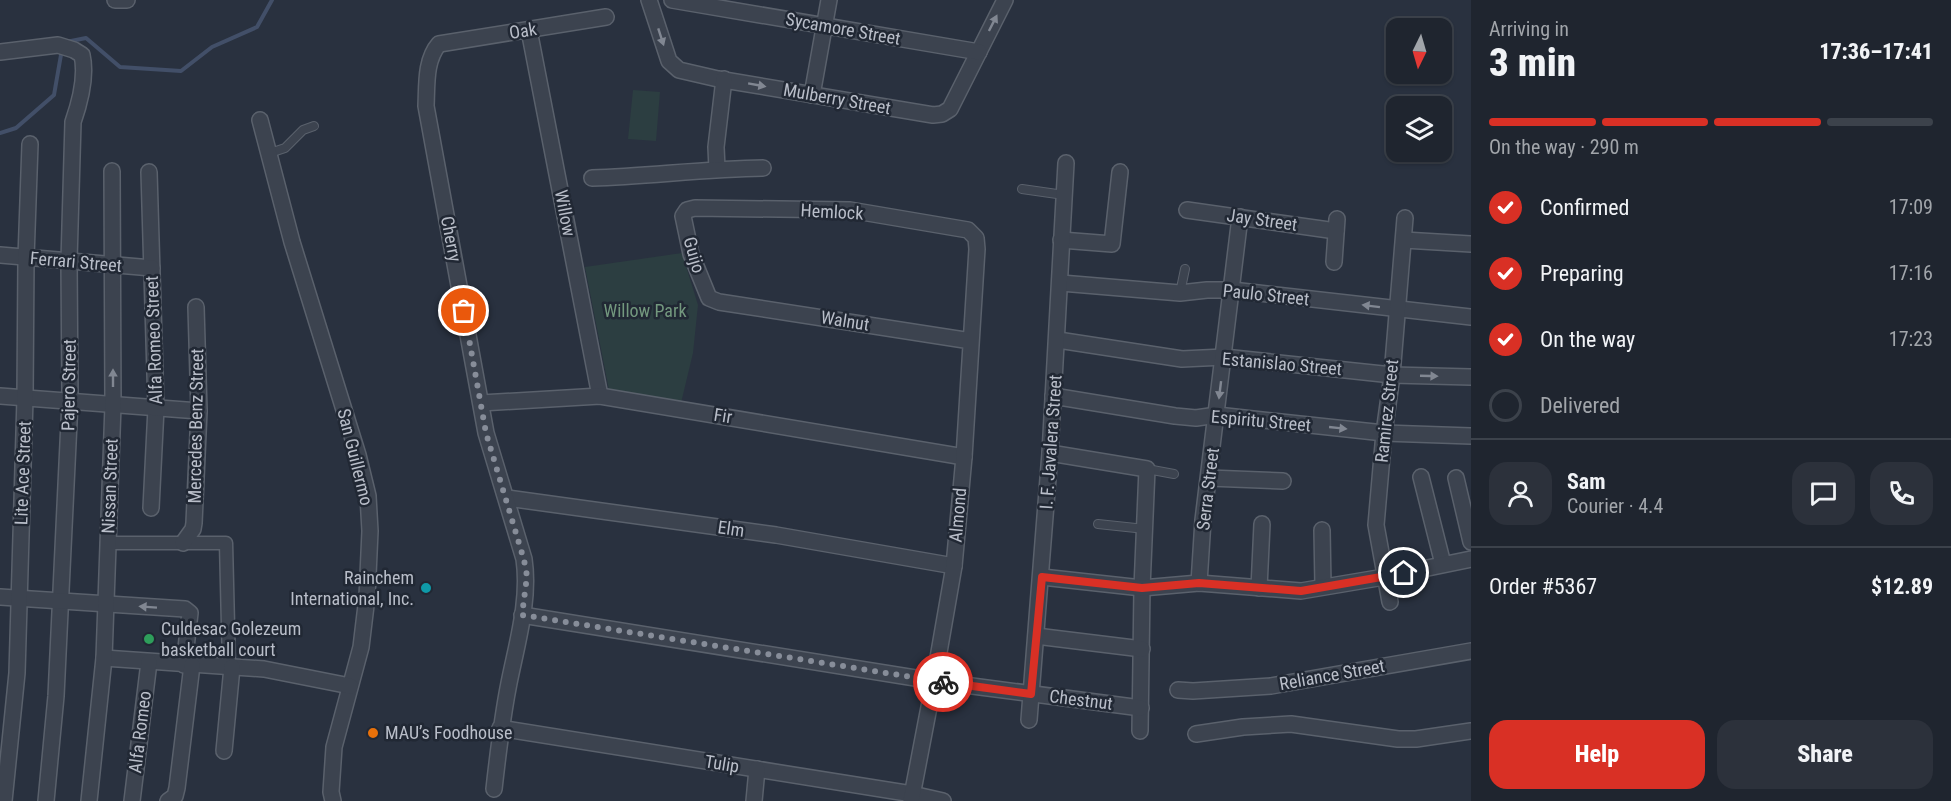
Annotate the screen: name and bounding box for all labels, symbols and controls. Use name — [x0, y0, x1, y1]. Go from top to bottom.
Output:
street label: Sycamore Street — [784, 8, 902, 49]
one-way arrow — [989, 14, 998, 31]
text: Arriving in — [1489, 17, 1569, 41]
street label: Oak — [508, 18, 538, 43]
north arrow — [1386, 18, 1452, 84]
map controls — [1386, 18, 1452, 162]
one-way arrow — [657, 28, 666, 46]
text: 17:36–17:41 — [1819, 39, 1933, 64]
text: 3 min — [1489, 40, 1576, 86]
street label: Mulberry Street — [782, 79, 892, 118]
one-way arrow — [747, 81, 766, 90]
button: layers — [1386, 96, 1452, 162]
text: On the way · 290 m — [1489, 135, 1639, 159]
street label: Willow — [551, 188, 580, 238]
icon: check — [1489, 191, 1522, 224]
text: Confirmed — [1540, 195, 1629, 220]
text: 17:09 — [1889, 195, 1933, 219]
street label: Hemlock — [800, 199, 864, 224]
street label: Jay Street — [1225, 204, 1299, 235]
street label: Cherry — [437, 214, 466, 264]
street label: Guijo — [679, 234, 710, 275]
street label: Ferrari Street — [29, 247, 123, 276]
icon: check — [1489, 257, 1522, 290]
text: Preparing — [1540, 261, 1624, 286]
text: 17:16 — [1889, 261, 1933, 285]
street label: Alfa Romeo Street — [141, 275, 166, 405]
street label: Paulo Street — [1222, 280, 1310, 309]
pin — [438, 285, 489, 336]
icon: bag — [447, 294, 480, 327]
park label: Willow Park — [603, 300, 687, 321]
one-way arrow — [1362, 301, 1381, 311]
street label: Walnut — [819, 306, 871, 335]
icon: check — [1489, 323, 1522, 356]
text: On the way — [1540, 327, 1635, 352]
text: 17:23 — [1889, 327, 1933, 351]
street label: Pajero Street — [57, 339, 80, 431]
street label: Mercedes Benz Street — [184, 348, 207, 504]
street label: Estanislao Street — [1221, 348, 1343, 379]
street label: Ramirez Street — [1371, 358, 1402, 464]
one-way arrow — [108, 368, 117, 387]
one-way arrow — [1419, 371, 1438, 380]
street label: I. F. Javalera Street — [1035, 374, 1066, 510]
one-way arrow — [1215, 380, 1225, 399]
text: Delivered — [1540, 393, 1620, 418]
street label: Fir — [712, 404, 734, 427]
street label: San Guillermo — [333, 406, 378, 507]
street label: Espiritu Street — [1210, 406, 1312, 435]
street label: Lite Ace Street — [10, 421, 35, 525]
one-way arrow — [1328, 423, 1347, 433]
street label: Nissan Street — [97, 438, 122, 534]
street label: Serra Street — [1192, 446, 1223, 532]
button: person — [1489, 462, 1552, 525]
button: chat — [1792, 462, 1855, 525]
button: phone — [1870, 462, 1933, 525]
text: Sam — [1567, 469, 1606, 494]
street label: Almond — [945, 487, 970, 543]
text: Courier · 4.4 — [1567, 494, 1663, 518]
street label: Elm — [716, 516, 746, 541]
pin — [1378, 547, 1429, 598]
icon: home — [1387, 556, 1420, 589]
place label: Rainchem International, Inc. — [290, 567, 414, 609]
text: Order #5367 — [1489, 574, 1597, 599]
text: $12.89 — [1871, 574, 1933, 599]
marker: Rainchem International, Inc. — [419, 581, 433, 595]
one-way arrow — [139, 602, 158, 612]
place label: Culdesac Golezeum basketball court — [161, 618, 301, 660]
marker: Culdesac Golezeum basketball court — [142, 632, 156, 646]
courier — [913, 652, 973, 712]
street label: Reliance Street — [1278, 655, 1386, 694]
icon: bike — [927, 666, 960, 699]
street label: Chestnut — [1048, 685, 1114, 714]
street label: Alfa Romeo — [124, 690, 155, 774]
button: Help — [1489, 720, 1705, 789]
button: Share — [1717, 720, 1933, 789]
place label: MAU’s Foodhouse — [385, 722, 513, 743]
marker: MAU’s Foodhouse — [366, 726, 380, 740]
street label: Tulip — [703, 750, 741, 777]

